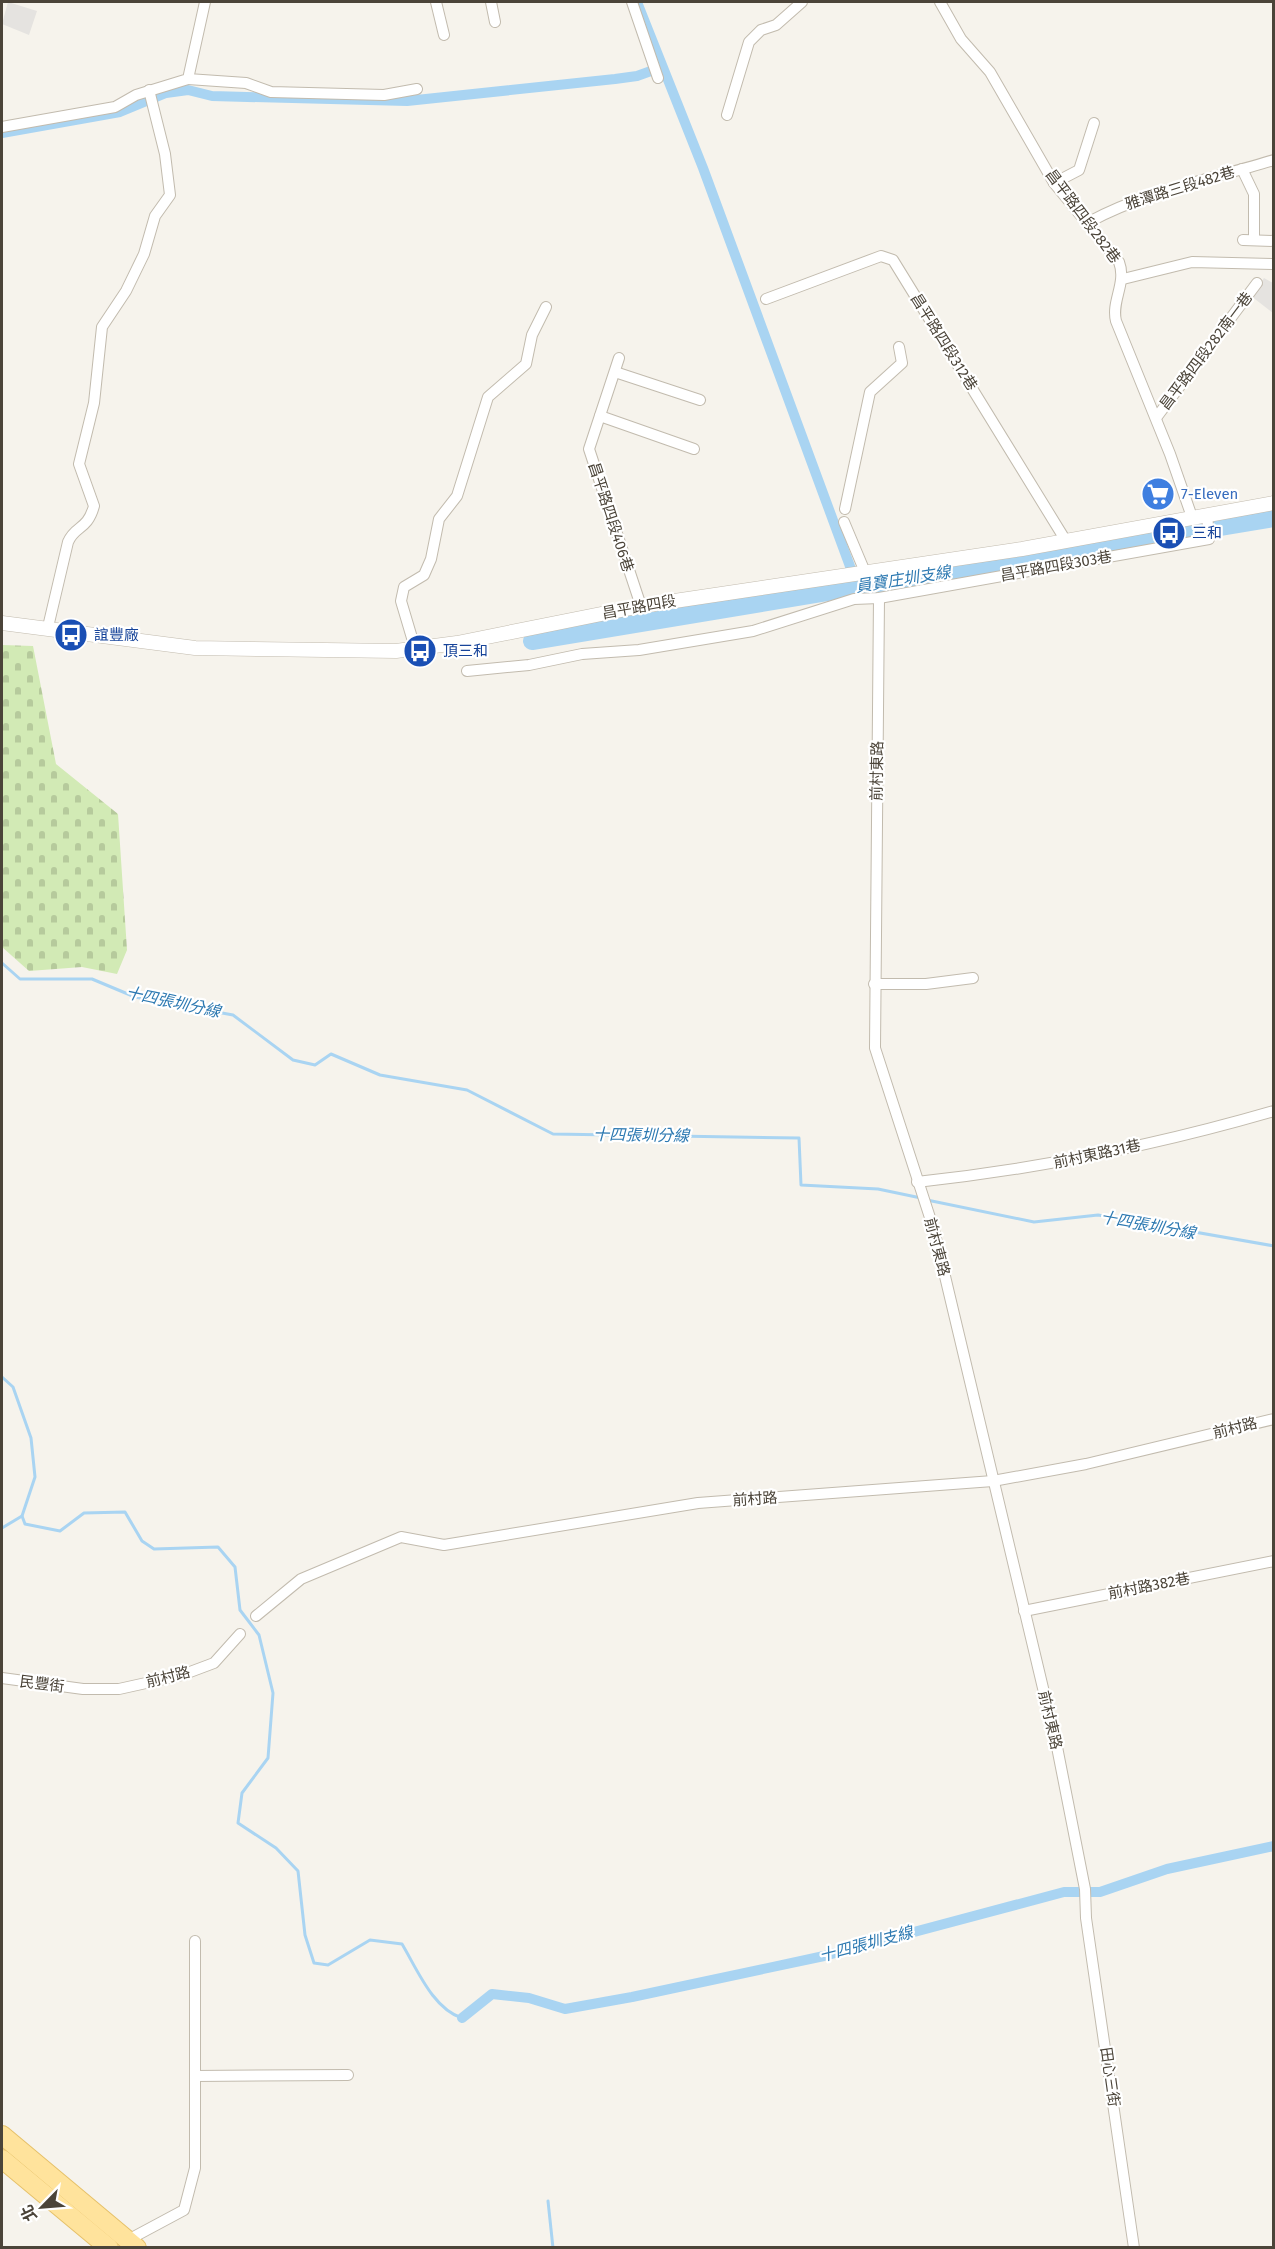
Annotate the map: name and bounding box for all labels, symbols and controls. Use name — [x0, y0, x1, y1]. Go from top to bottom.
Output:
street label: 雅潭路三段482巷 — [1123, 163, 1237, 213]
street label: 昌平路四段282巷 — [1042, 165, 1124, 267]
street label: 昌平路四段282南一巷 — [1156, 288, 1256, 414]
street label: 昌平路四段312巷 — [907, 290, 981, 394]
street label: 昌平路四段406巷 — [585, 460, 637, 574]
supermarket icon: 7-Eleven — [1140, 476, 1176, 512]
place label: 7-Eleven — [1181, 485, 1238, 503]
bus stop icon: 三和 — [1151, 515, 1187, 551]
place label: 三和 — [1192, 524, 1222, 542]
street label: 昌平路四段303巷 — [999, 547, 1113, 585]
water label: 員寶庄圳支線 — [854, 562, 954, 596]
street label: 昌平路四段 — [600, 592, 678, 622]
bus stop icon: 誼豐廠 — [53, 617, 89, 653]
place label: 誼豐廠 — [94, 626, 139, 644]
bus stop icon: 頂三和 — [402, 633, 438, 669]
place label: 頂三和 — [443, 642, 488, 660]
street label: 前村東路 — [867, 741, 887, 801]
water label: 十四張圳分線 — [124, 983, 224, 1022]
water label: 十四張圳分線 — [593, 1125, 691, 1145]
street label: 前村東路31巷 — [1052, 1136, 1142, 1172]
water label: 十四張圳分線 — [1099, 1207, 1199, 1243]
street label: 前村東路 — [921, 1216, 953, 1278]
street label: 前村路 — [1211, 1414, 1259, 1442]
street label: 前村路 — [732, 1488, 778, 1510]
street label: 前村路382巷 — [1107, 1569, 1191, 1603]
street label: 前村路 — [144, 1663, 192, 1691]
street label: 民豐街 — [19, 1672, 65, 1696]
street label: 前村東路 — [1034, 1689, 1066, 1751]
water label: 十四張圳支線 — [817, 1922, 917, 1966]
street label: 田心三街 — [1097, 2046, 1123, 2108]
north arrow — [12, 2177, 72, 2237]
text: 北 — [17, 2202, 41, 2224]

